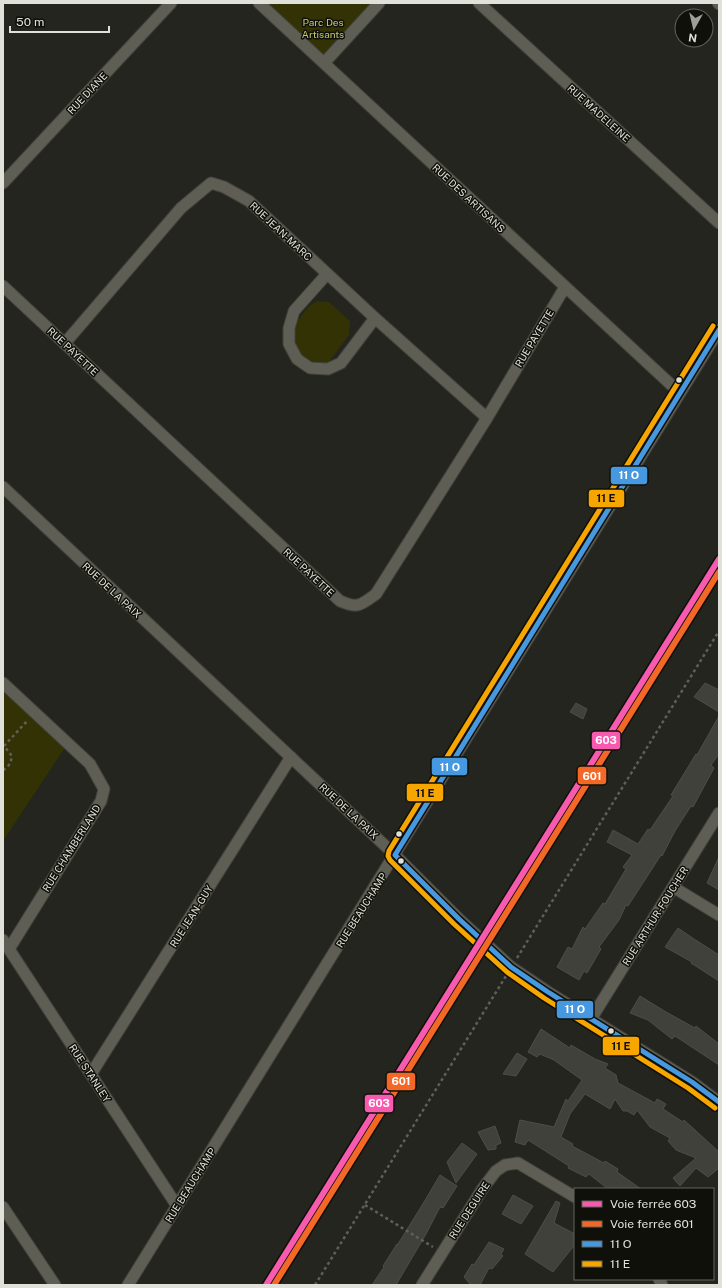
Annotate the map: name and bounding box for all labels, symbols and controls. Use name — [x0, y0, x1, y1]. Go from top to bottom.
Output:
scale bar — [10, 8, 109, 34]
north arrow — [674, 8, 714, 48]
text: 50 m — [16, 15, 44, 29]
park label: Parc Des Artisants — [302, 16, 344, 40]
text: N — [688, 31, 698, 44]
street label: RUE DIANE — [65, 70, 109, 116]
street label: RUE MADELEINE — [565, 82, 633, 144]
street label: RUE DES ARTISANS — [430, 161, 508, 235]
street label: RUE JEAN-MARC — [248, 199, 314, 263]
street label: RUE PAYETTE — [512, 307, 556, 369]
street label: RUE PAYETTE — [45, 324, 101, 378]
unlabelled marker — [674, 375, 684, 385]
line badge: 11 O — [610, 466, 648, 485]
text: 11 O — [619, 469, 639, 481]
line badge: 11 E — [588, 489, 625, 508]
text: 11 E — [597, 492, 615, 504]
street label: RUE PAYETTE — [281, 545, 337, 599]
street label: RUE DE LA PAIX — [80, 560, 144, 620]
line badge: 603 — [591, 731, 621, 750]
text: 603 — [595, 734, 617, 746]
line badge: 11 O — [431, 757, 468, 776]
text: 11 O — [440, 761, 460, 773]
line badge: 601 — [577, 766, 607, 785]
text: 601 — [582, 770, 602, 782]
street label: RUE DE LA PAIX — [317, 781, 381, 841]
line badge: 11 E — [406, 783, 444, 802]
text: 11 E — [416, 787, 434, 799]
street label: RUE CHAMBERLAND — [39, 802, 103, 894]
unlabelled marker — [394, 829, 404, 839]
unlabelled marker — [396, 856, 406, 866]
street label: RUE ARTHUR-FOUCHER — [620, 864, 691, 968]
street label: RUE BEAUCHAMP — [333, 870, 389, 950]
street label: RUE JEAN-GUY — [167, 883, 215, 949]
line badge: 11 O — [556, 1000, 594, 1019]
text: 11 O — [565, 1003, 585, 1015]
unlabelled marker — [606, 1026, 616, 1036]
line badge: 11 E — [602, 1036, 640, 1056]
text: 11 E — [612, 1040, 630, 1052]
street label: RUE STANLEY — [67, 1042, 113, 1104]
line badge: 601 — [386, 1072, 416, 1091]
text: 601 — [391, 1075, 411, 1087]
line badge: 603 — [364, 1094, 394, 1113]
text: 603 — [368, 1097, 390, 1109]
street label: RUE BEAUCHAMP — [162, 1145, 218, 1225]
street label: RUE DEGUIRE — [446, 1179, 492, 1241]
legend — [574, 1188, 714, 1280]
text: Voie ferrée 603 — [610, 1197, 696, 1211]
text: Voie ferrée 601 — [610, 1217, 694, 1231]
text: 11 O — [610, 1237, 632, 1251]
text: 11 E — [610, 1257, 630, 1271]

